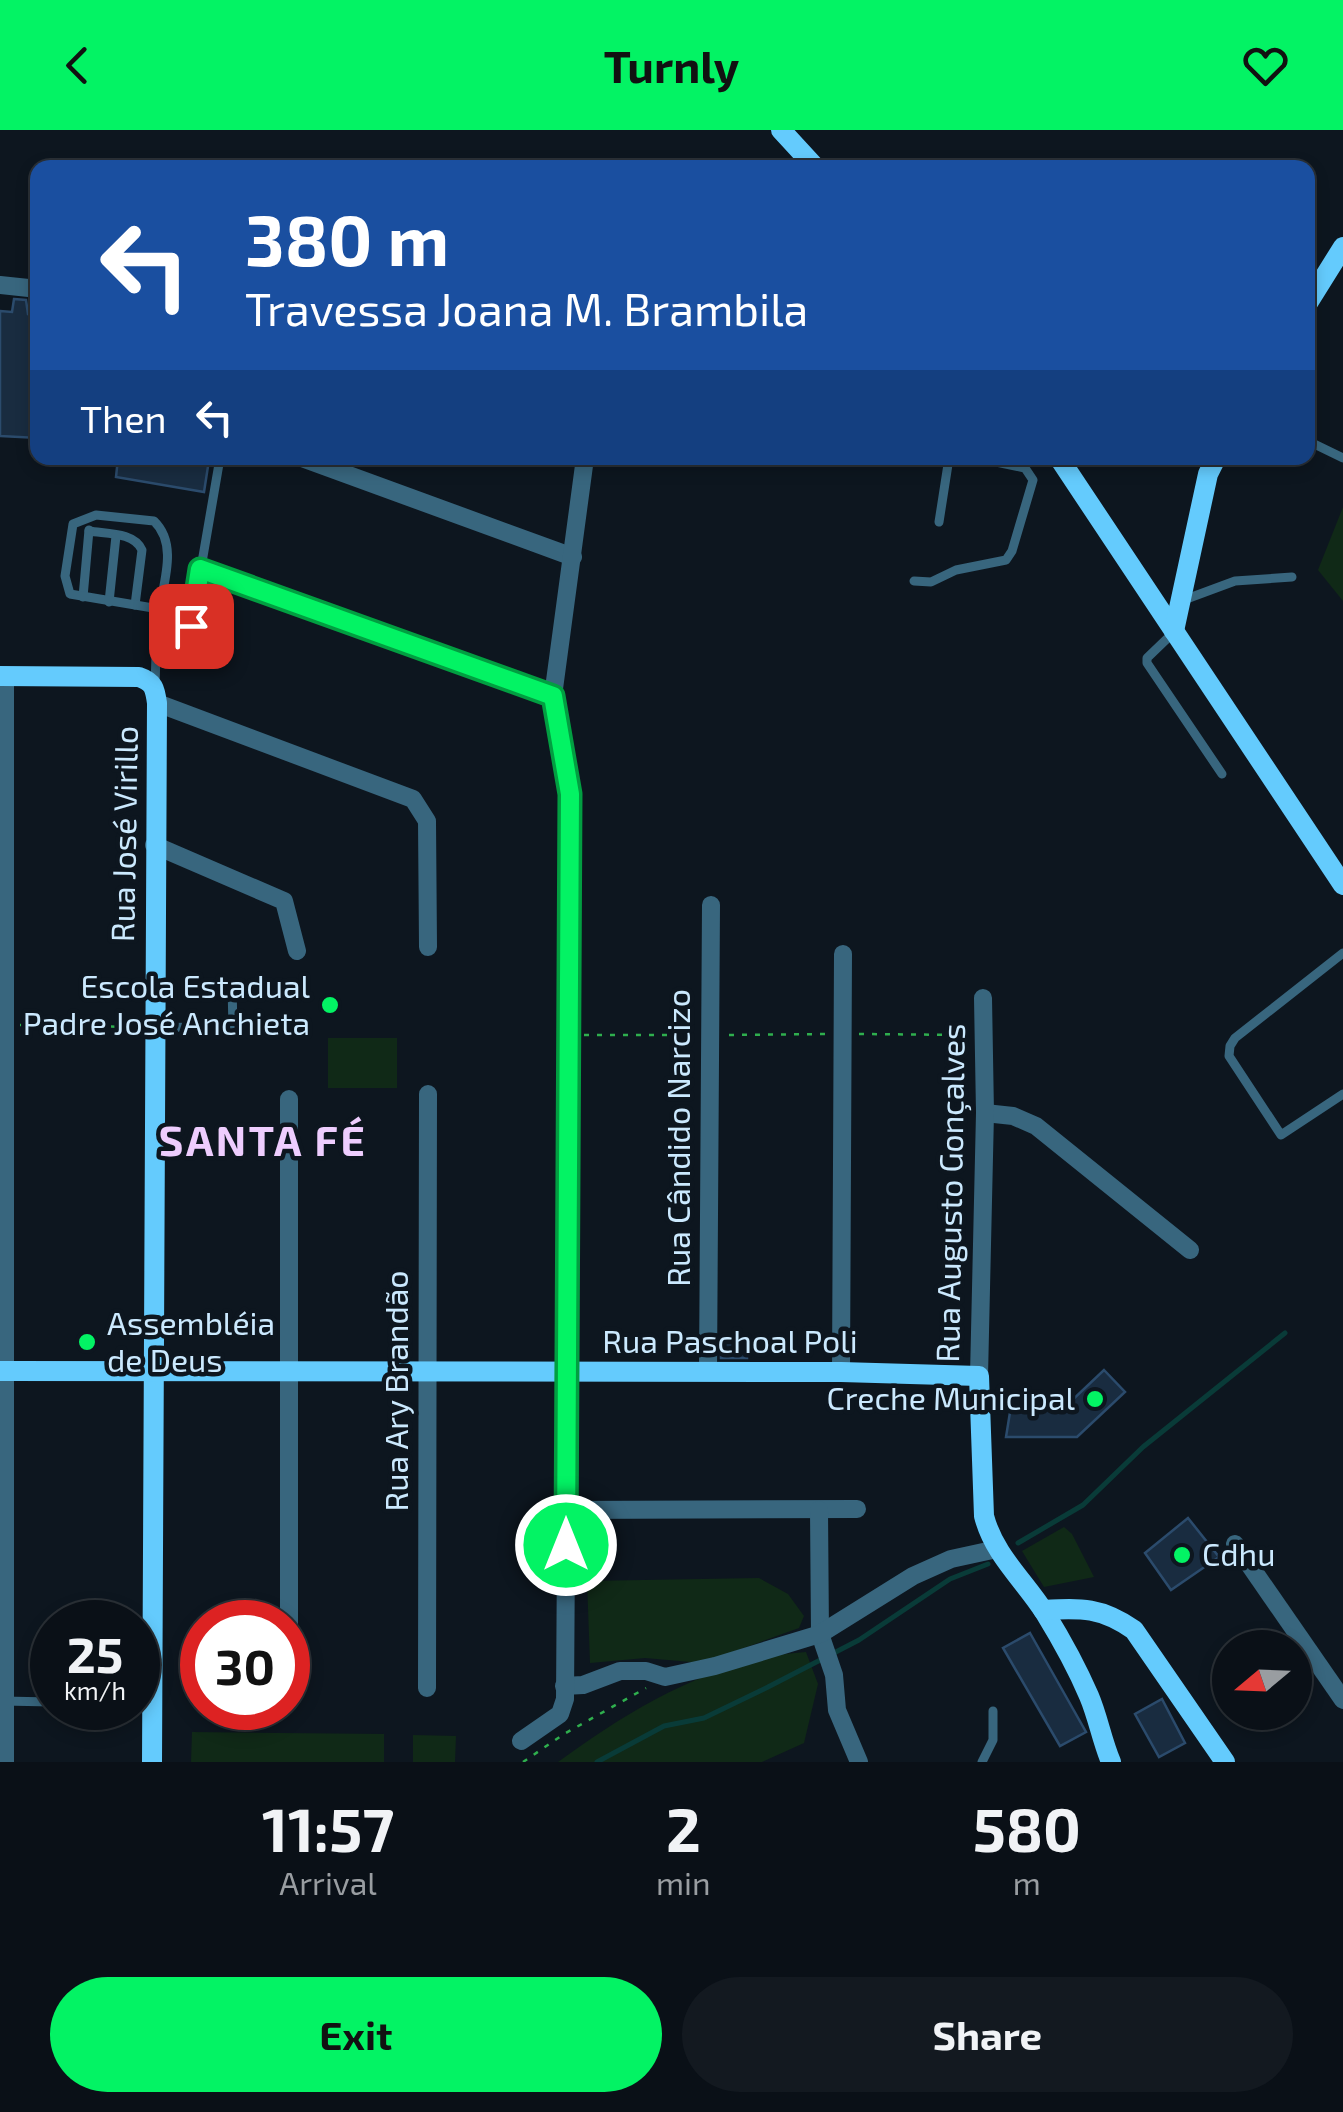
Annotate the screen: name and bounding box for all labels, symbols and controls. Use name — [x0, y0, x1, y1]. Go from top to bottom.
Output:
icon: back — [50, 38, 105, 93]
text: Turnly — [604, 38, 739, 92]
icon: heart — [1238, 38, 1293, 93]
text: 380 m — [245, 196, 449, 280]
icon: left — [80, 200, 210, 330]
text: Travessa Joana M. Brambila — [245, 281, 808, 335]
icon: left — [187, 390, 242, 445]
text: Then — [80, 395, 167, 441]
pin — [149, 584, 234, 669]
icon: arrive — [164, 599, 219, 654]
street label: Rua José Virillo — [102, 725, 144, 942]
place label: Escola Estadual Padre José Anchieta — [23, 966, 310, 1041]
street label: Rua Cândido Narcizo — [658, 989, 696, 1287]
marker: Escola Estadual Padre José Anchieta — [319, 994, 341, 1016]
street label: Rua Augusto Gonçalves — [927, 1023, 973, 1363]
district label: SANTA FÉ — [159, 1114, 367, 1164]
street label: Rua Ary Brandão — [376, 1271, 414, 1511]
place label: Assembléia de Deus — [107, 1303, 275, 1378]
street label: Rua Paschoal Poli — [602, 1321, 858, 1359]
marker: Assembléia de Deus — [76, 1331, 98, 1353]
place label: Creche Municipal — [827, 1378, 1075, 1416]
marker: Creche Municipal — [1084, 1388, 1106, 1410]
position arrow — [514, 1493, 618, 1597]
place label: Cdhu — [1202, 1534, 1275, 1572]
marker: Cdhu — [1171, 1544, 1193, 1566]
speed limit sign: 30 — [180, 1600, 310, 1730]
text: 25 — [67, 1623, 123, 1683]
north arrow — [1212, 1630, 1312, 1730]
map controls — [1212, 1630, 1312, 1730]
text: km/h — [64, 1675, 126, 1705]
text: 11:57 — [262, 1792, 394, 1864]
text: 2 — [666, 1792, 701, 1864]
text: 580 — [973, 1792, 1081, 1864]
text: Arrival — [279, 1863, 377, 1901]
text: min — [656, 1863, 711, 1901]
text: m — [1013, 1863, 1041, 1901]
button: Exit — [50, 1977, 662, 2092]
button: Share — [682, 1977, 1293, 2092]

